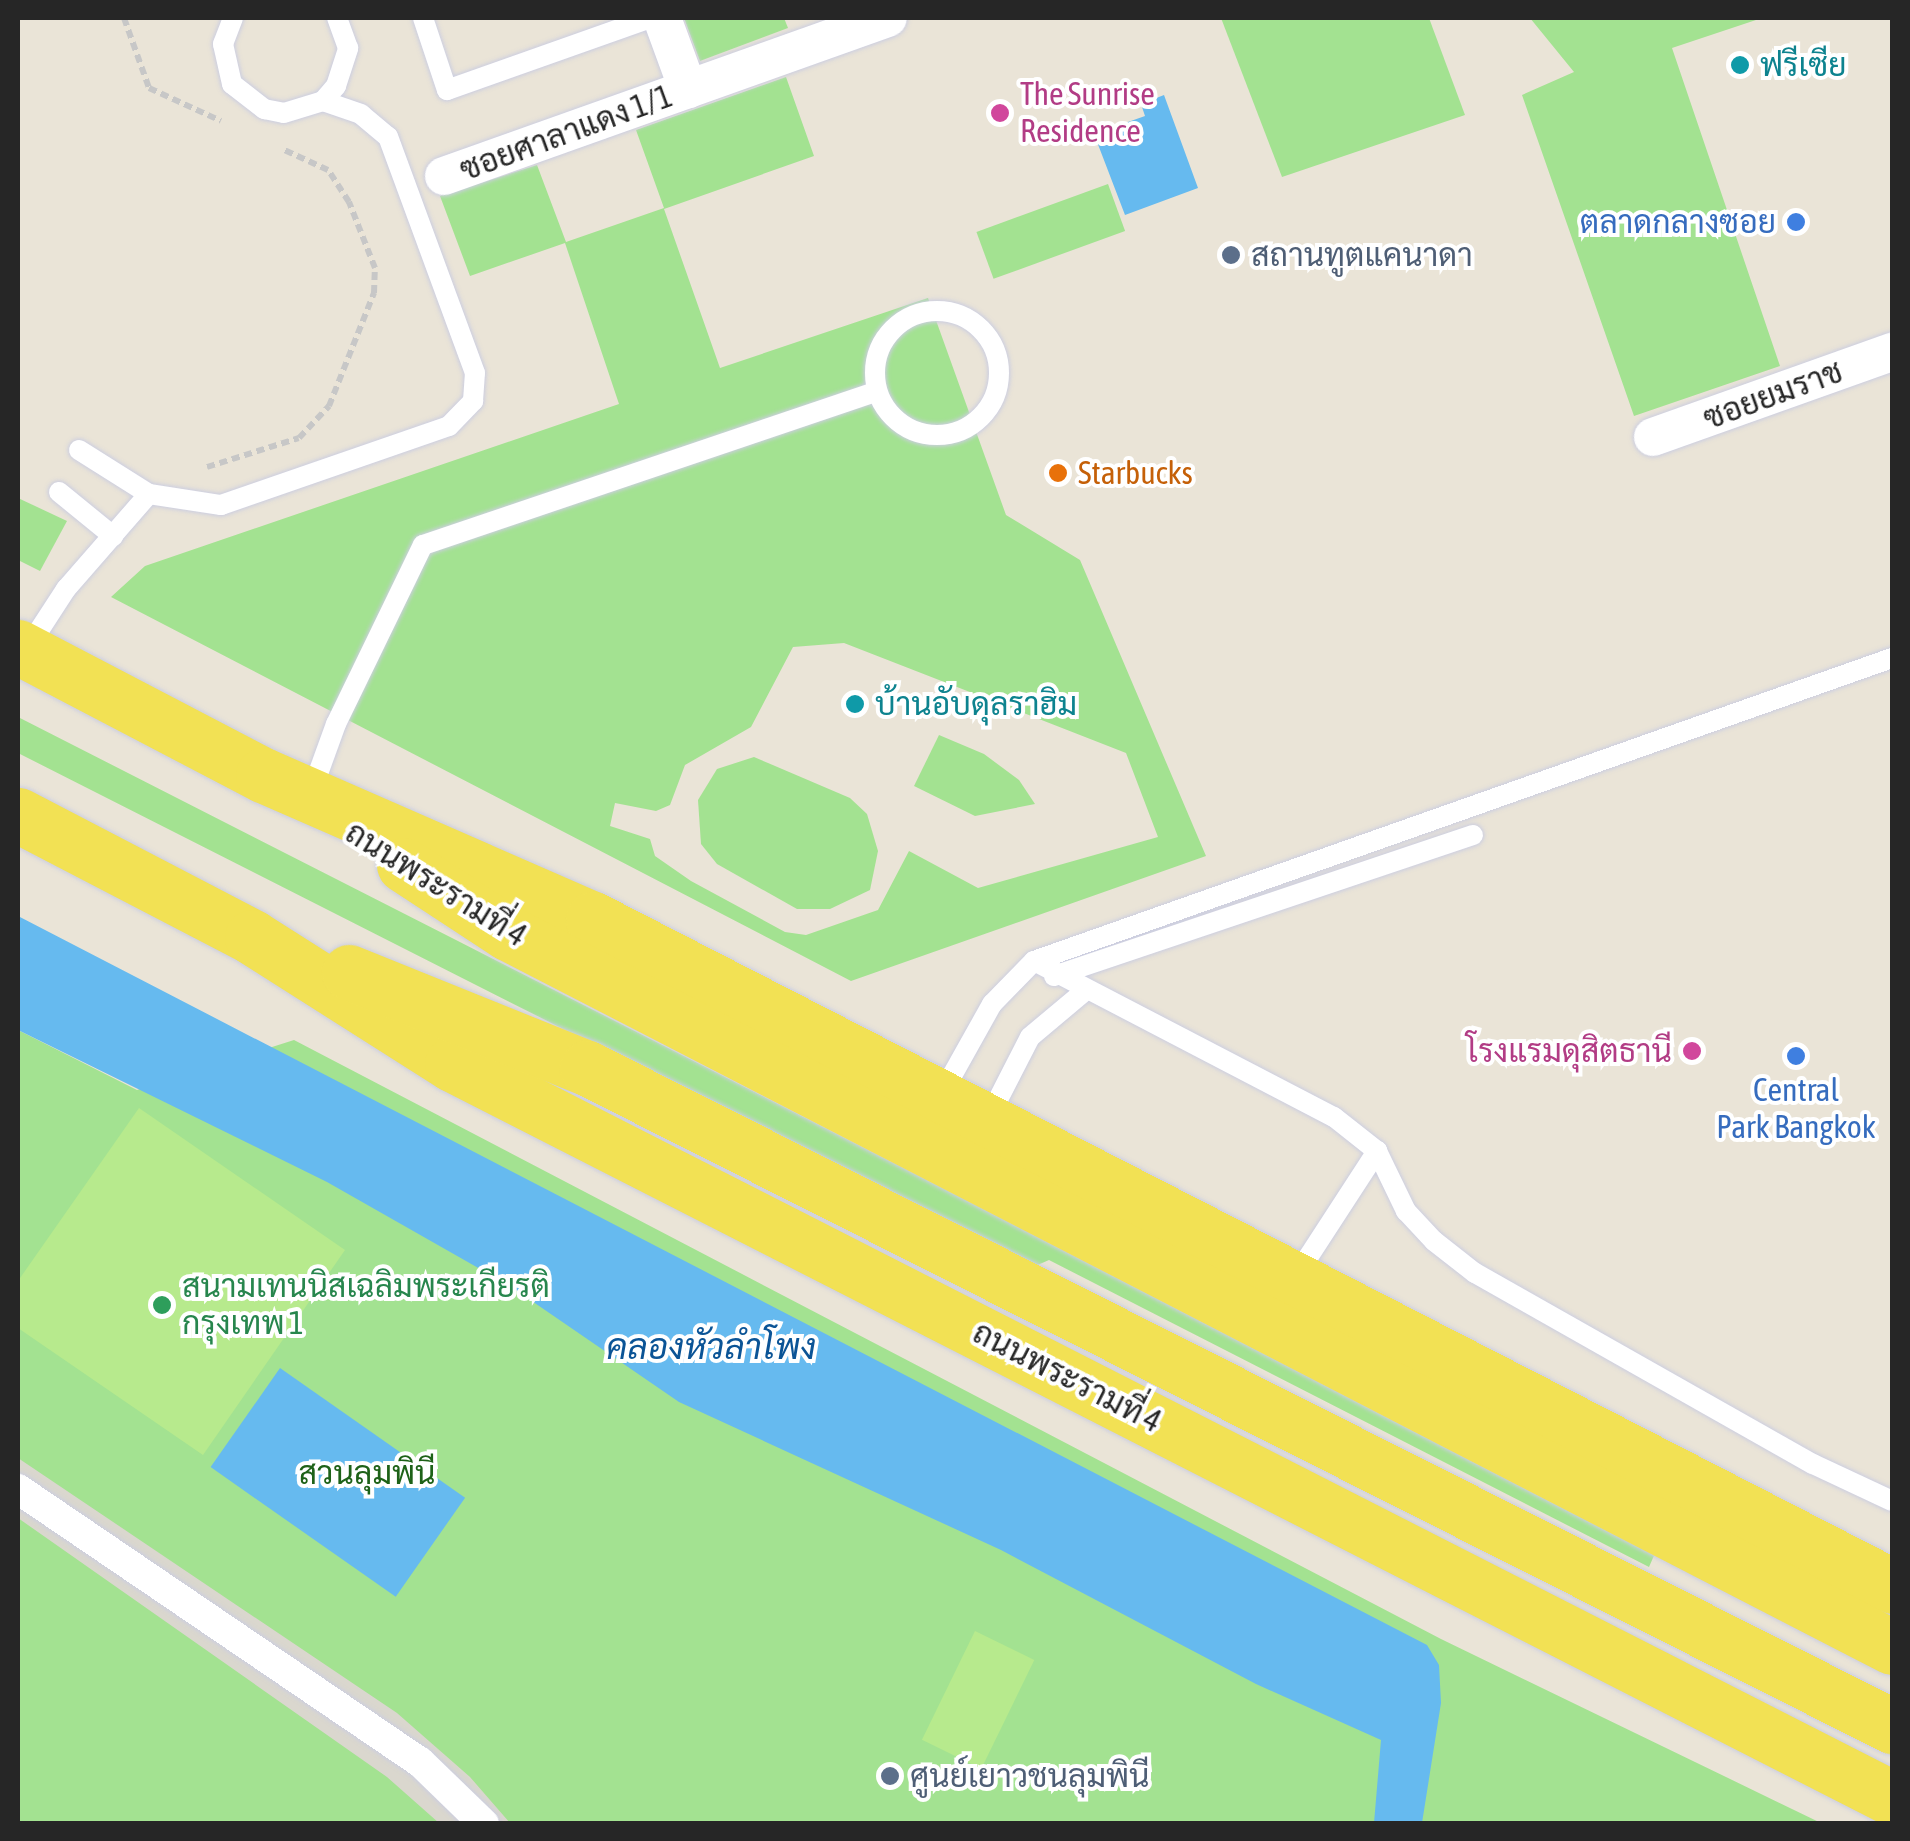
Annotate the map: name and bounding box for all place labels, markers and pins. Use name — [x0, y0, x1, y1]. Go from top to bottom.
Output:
place label: ฟรีเซีย — [1760, 46, 1846, 84]
marker: ฟรีเซีย — [1729, 54, 1751, 76]
place label: The Sunrise Residence — [1020, 76, 1155, 151]
marker: The Sunrise Residence — [989, 102, 1011, 124]
place label: ตลาดกลางซอย — [1580, 203, 1776, 241]
marker: ตลาดกลางซอย — [1785, 211, 1807, 233]
place label: สถานทูตแคนาดา — [1251, 236, 1473, 274]
marker: สถานทูตแคนาดา — [1220, 244, 1242, 266]
place label: Starbucks — [1078, 454, 1193, 492]
marker: Starbucks — [1047, 462, 1069, 484]
place label: บ้านอับดุลราฮิม — [875, 685, 1077, 723]
marker: บ้านอับดุลราฮิม — [844, 693, 866, 715]
place label: โรงแรมดุสิตธานี — [1466, 1032, 1672, 1070]
marker: โรงแรมดุสิตธานี — [1681, 1040, 1703, 1062]
marker: Central Park Bangkok — [1785, 1045, 1807, 1067]
place label: Central Park Bangkok — [1716, 1072, 1876, 1147]
place label: สนามเทนนิสเฉลิมพระเกียรติ กรุงเทพ 1 — [182, 1268, 550, 1343]
marker: สนามเทนนิสเฉลิมพระเกียรติ กรุงเทพ 1 — [151, 1294, 173, 1316]
place label: ศูนย์เยาวชนลุมพินี — [910, 1757, 1149, 1795]
marker: ศูนย์เยาวชนลุมพินี — [879, 1765, 901, 1787]

